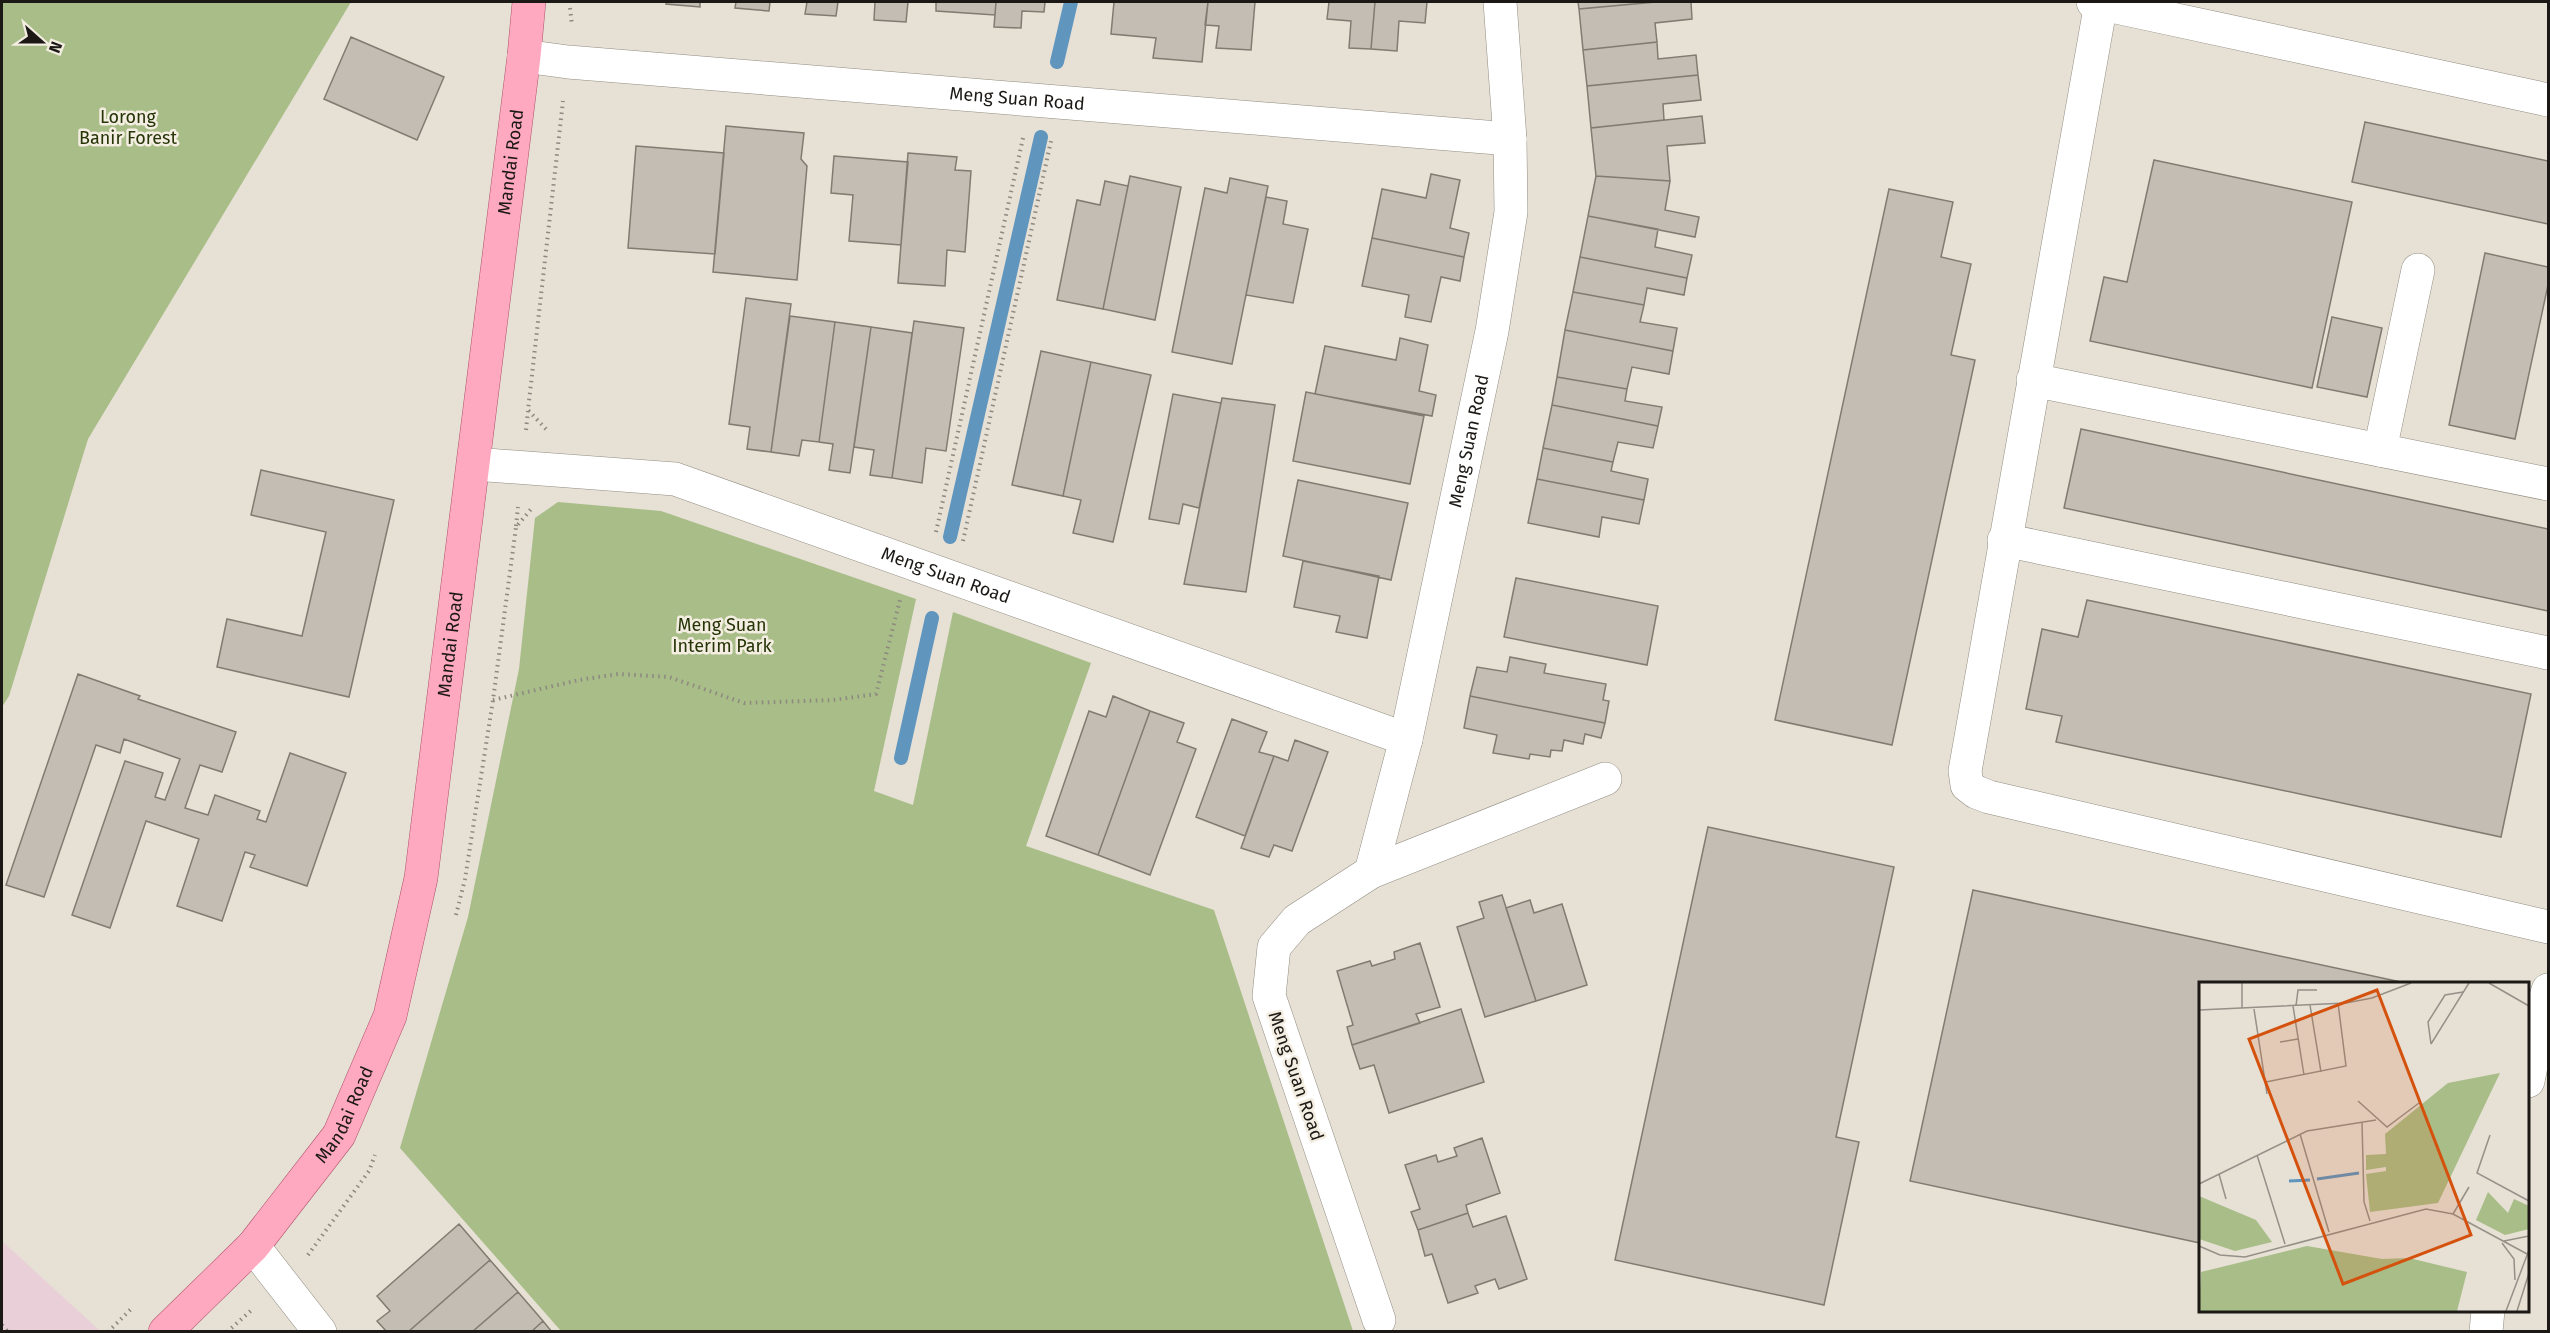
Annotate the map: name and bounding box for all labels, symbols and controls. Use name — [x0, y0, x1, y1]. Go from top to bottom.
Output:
north arrow — [12, 12, 72, 72]
text: N — [45, 39, 66, 56]
street label: Meng Suan Road — [949, 82, 1086, 115]
park label: Lorong Banir Forest — [79, 106, 177, 149]
street label: Mandai Road — [493, 108, 528, 216]
street label: Meng Suan Road — [1444, 373, 1494, 510]
street label: Meng Suan Road — [878, 542, 1013, 608]
street label: Mandai Road — [433, 590, 468, 698]
park label: Meng Suan Interim Park — [672, 614, 773, 657]
inset map — [2199, 982, 2529, 1312]
street label: Meng Suan Road — [1264, 1008, 1328, 1144]
street label: Mandai Road — [310, 1063, 378, 1168]

